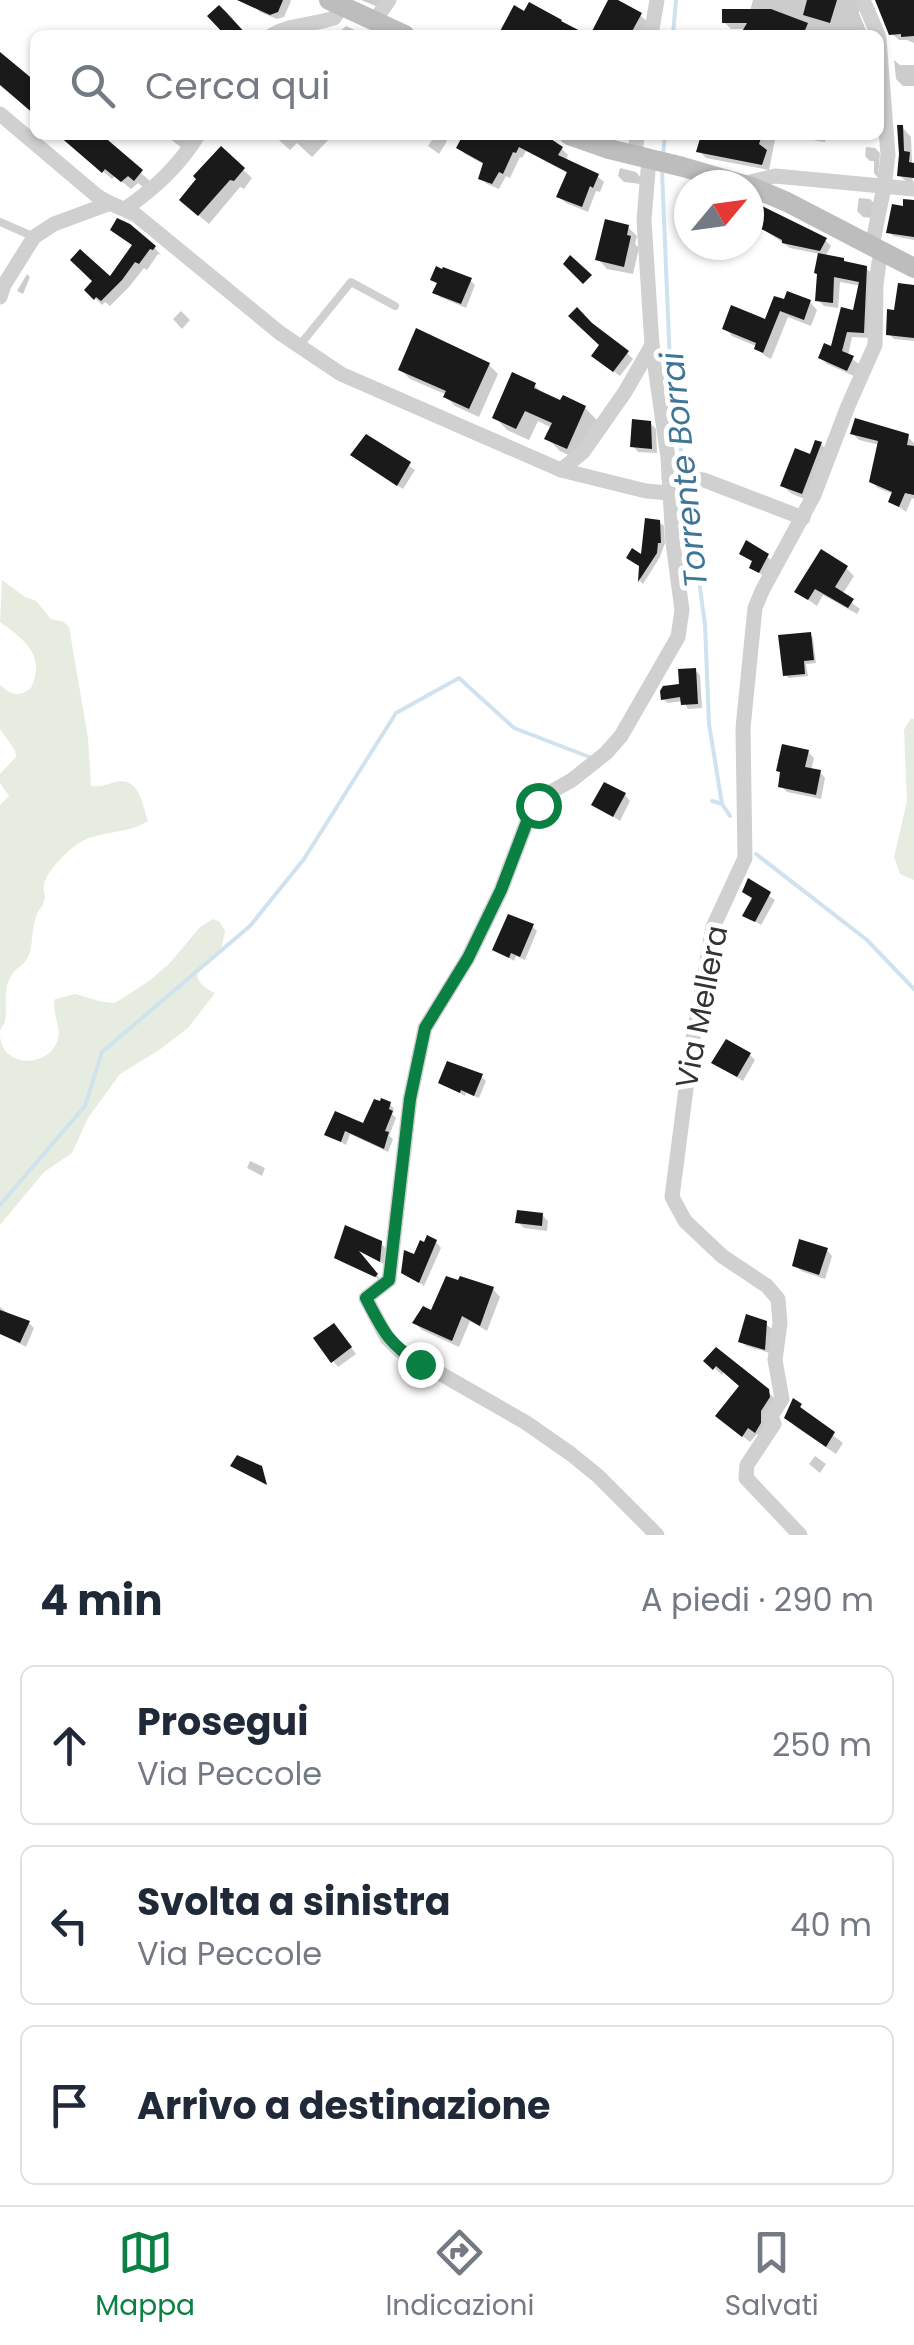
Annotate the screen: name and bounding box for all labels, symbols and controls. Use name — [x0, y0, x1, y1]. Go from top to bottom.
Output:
search box — [30, 30, 884, 140]
icon: search — [65, 58, 120, 113]
text: Cerca qui — [145, 59, 330, 112]
north arrow — [674, 170, 764, 260]
water label: Torrente Borrai — [649, 349, 718, 590]
route start — [516, 783, 562, 829]
street label: Via Mellera — [665, 922, 738, 1092]
route end — [398, 1342, 444, 1388]
text: 4 min — [40, 1571, 163, 1630]
text: A piedi · 290 m — [641, 1577, 874, 1622]
text: Prosegui — [137, 1695, 308, 1748]
icon: ahead — [42, 1718, 97, 1773]
text: 250 m — [772, 1722, 872, 1767]
text: Via Peccole — [137, 1751, 322, 1796]
text: Svolta a sinistra — [137, 1875, 451, 1928]
icon: left — [42, 1898, 97, 1953]
text: 40 m — [790, 1902, 872, 1947]
text: Via Peccole — [137, 1931, 322, 1976]
icon: arrive — [42, 2078, 97, 2133]
text: Arrivo a destinazione — [137, 2079, 550, 2132]
tab: Mappa — [95, 2225, 195, 2327]
tab: Indicazioni — [385, 2225, 534, 2327]
tab: Salvati — [725, 2225, 819, 2327]

